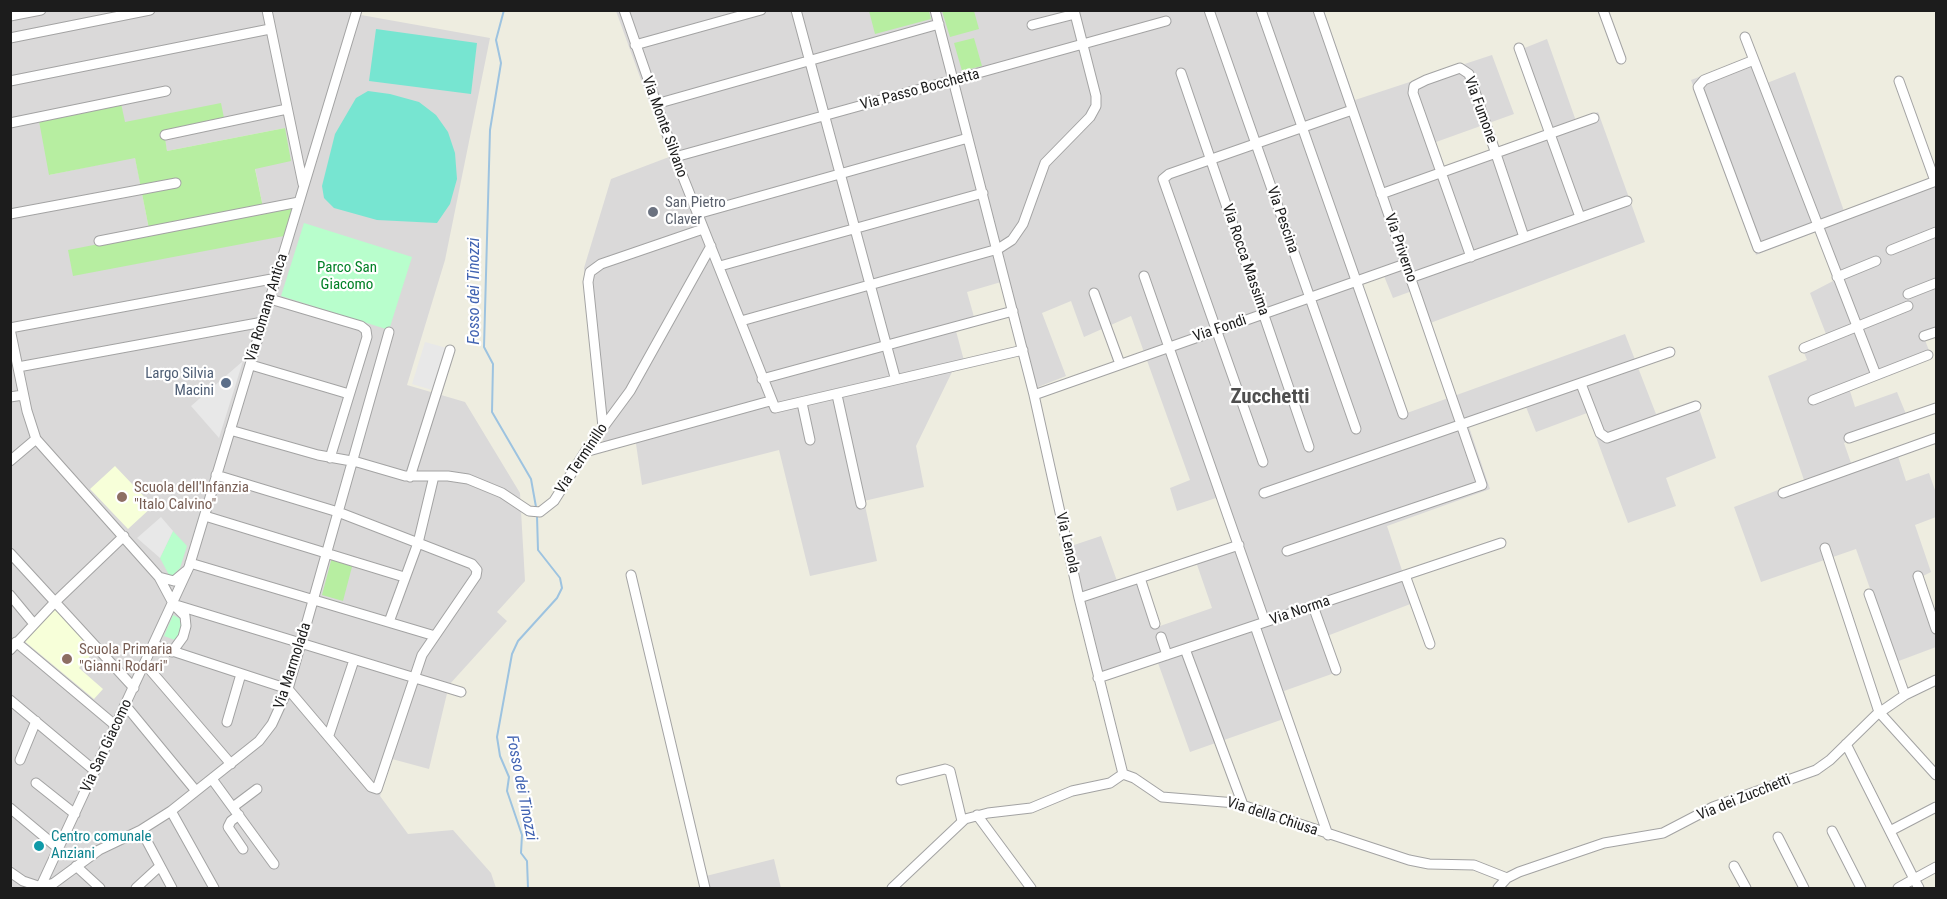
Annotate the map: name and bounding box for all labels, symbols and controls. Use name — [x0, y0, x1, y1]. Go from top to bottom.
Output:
street label: Via Passo Bocchetta — [859, 65, 981, 115]
street label: Via Monte Silvano — [637, 74, 691, 180]
street label: Via Fumone — [1460, 74, 1500, 146]
street label: Via Pescina — [1262, 184, 1302, 256]
place label: San Pietro Claver — [665, 194, 726, 229]
street label: Via Rocca Massima — [1218, 202, 1272, 318]
marker: San Pietro Claver — [646, 205, 660, 219]
street label: Via Priverno — [1380, 211, 1420, 285]
water label: Fosso dei Tinozzi — [465, 238, 485, 344]
street label: Via Romana Antica — [242, 252, 292, 364]
park label: Parco San Giacomo — [317, 259, 377, 294]
street label: Via Fondi — [1191, 312, 1249, 346]
place label: Largo Silvia Macini — [145, 365, 214, 400]
marker: Largo Silvia Macini — [219, 376, 233, 390]
district label: Zucchetti — [1230, 385, 1310, 411]
street label: Via Terminillo — [552, 420, 612, 498]
place label: Scuola dell'Infanzia "Italo Calvino" — [134, 479, 249, 514]
marker: Scuola dell'Infanzia "Italo Calvino" — [115, 490, 129, 504]
street label: Via Lenola — [1051, 511, 1083, 575]
street label: Via Norma — [1268, 592, 1332, 630]
street label: Via Marmolada — [271, 621, 315, 711]
place label: Scuola Primaria "Gianni Rodari" — [79, 641, 173, 676]
marker: Scuola Primaria "Gianni Rodari" — [60, 652, 74, 666]
street label: Via San Giacomo — [78, 696, 136, 796]
water label: Fosso dei Tinozzi — [501, 734, 541, 842]
street label: Via dei Zucchetti — [1695, 771, 1793, 825]
street label: Via della Chiusa — [1224, 794, 1320, 840]
place label: Centro comunale Anziani — [51, 828, 152, 863]
marker: Centro comunale Anziani — [32, 839, 46, 853]

